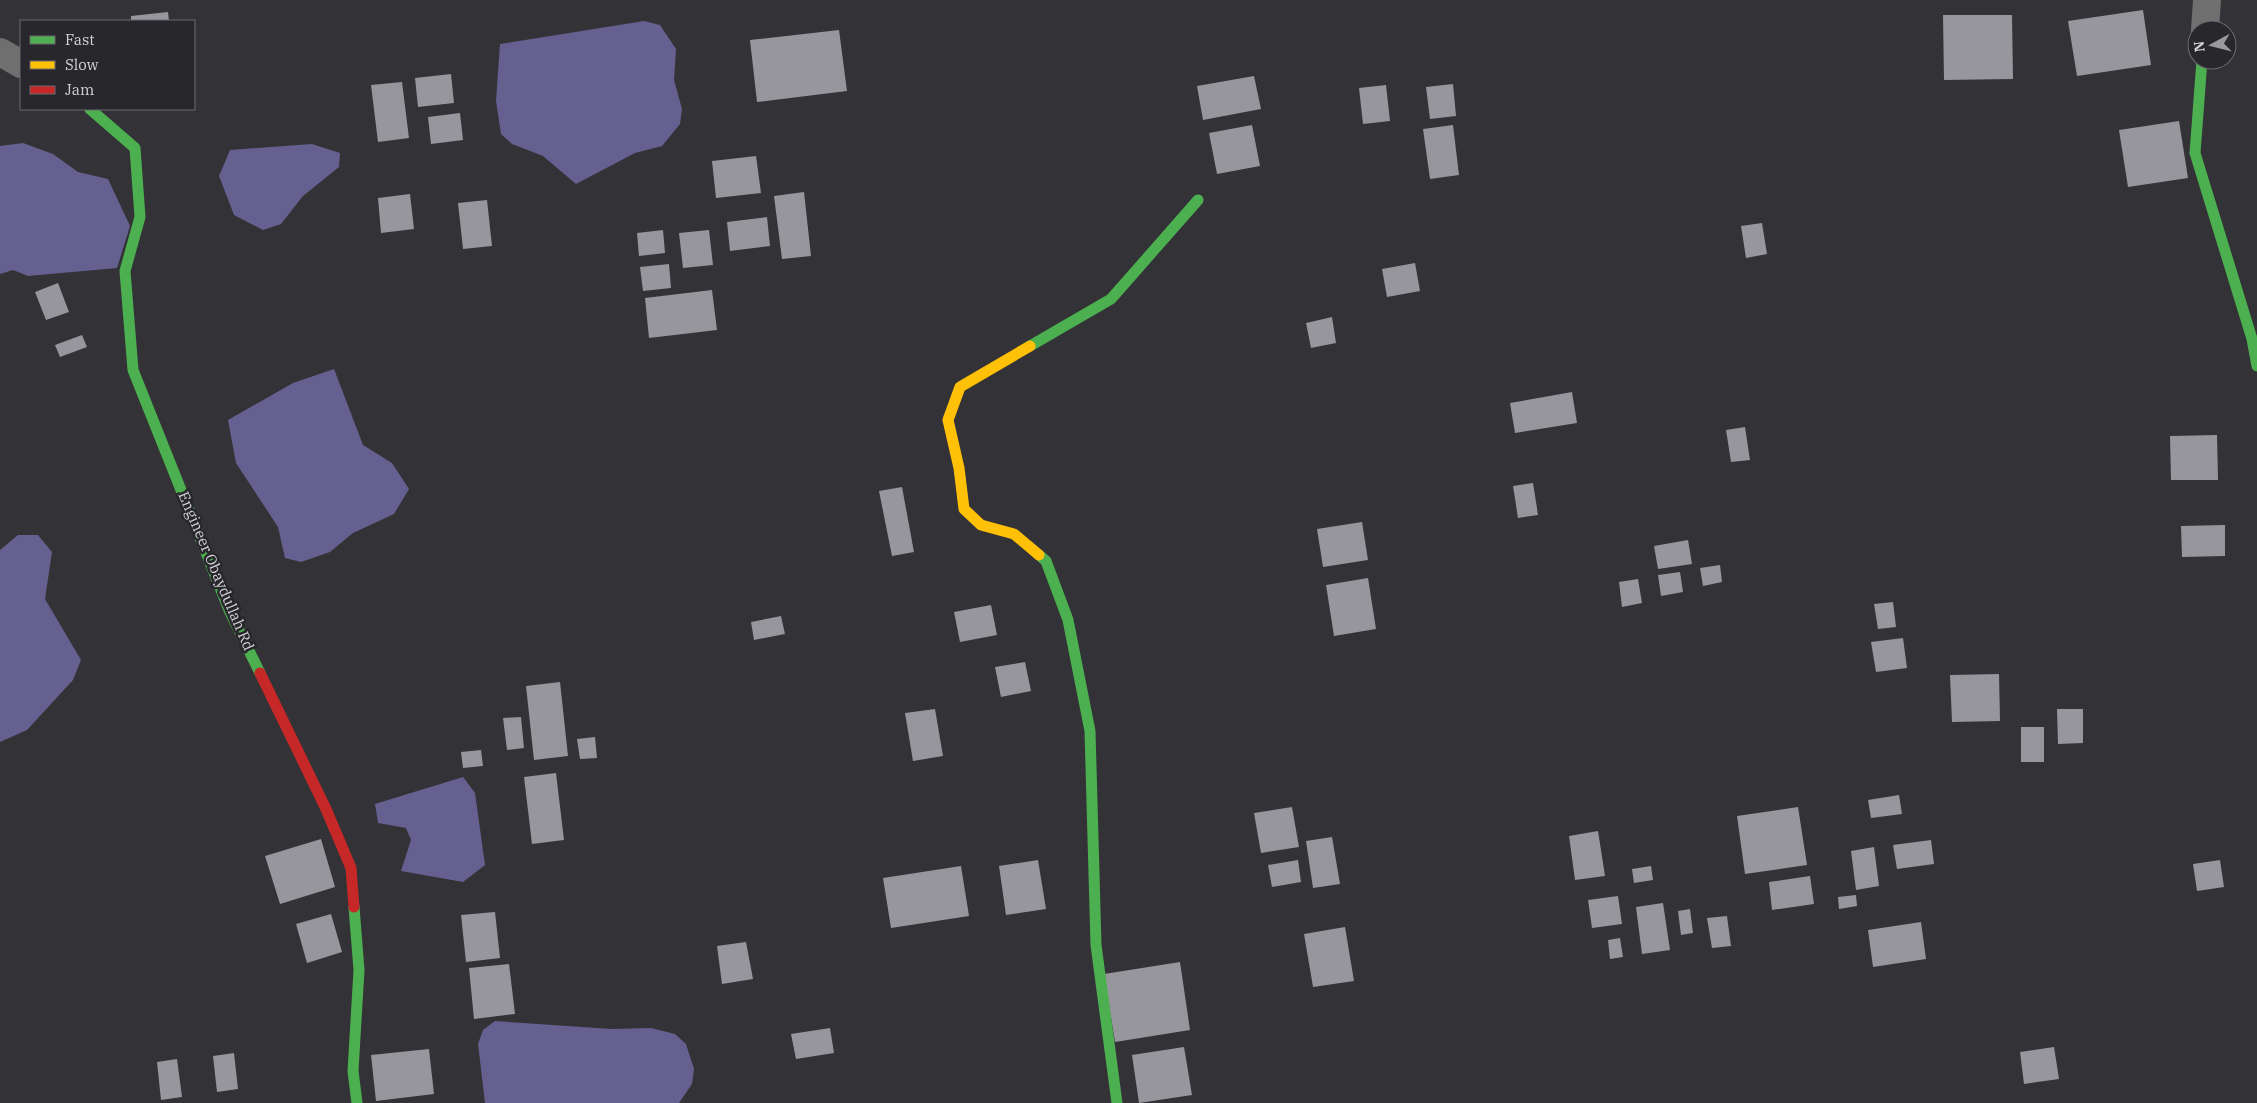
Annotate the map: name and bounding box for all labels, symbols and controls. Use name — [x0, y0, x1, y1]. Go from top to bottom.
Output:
legend — [20, 20, 195, 110]
north arrow — [2187, 20, 2237, 70]
text: Fast — [65, 30, 95, 49]
text: N — [2189, 40, 2209, 53]
text: Slow — [65, 55, 99, 74]
text: Jam — [65, 80, 94, 99]
street label: Engineer Obaydullah Rd — [174, 488, 259, 653]

